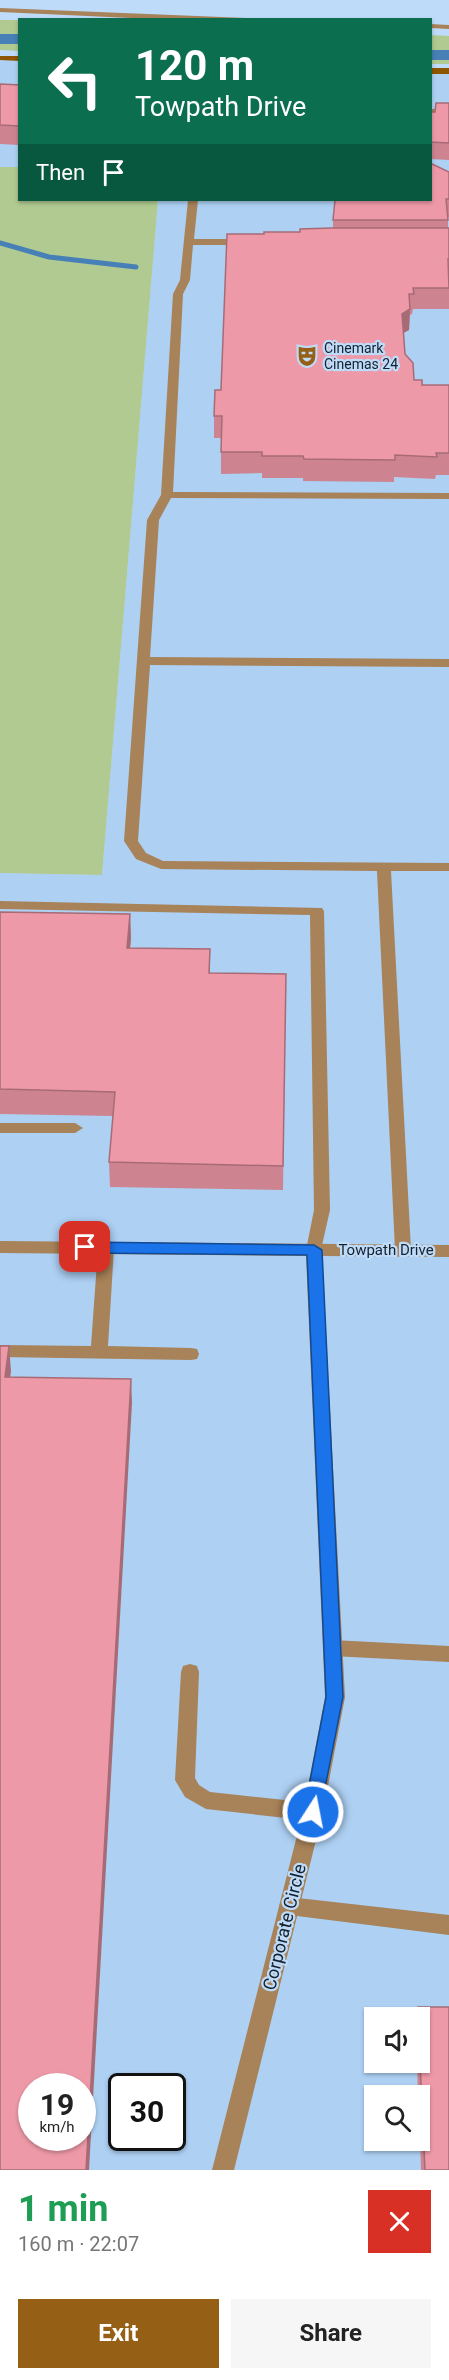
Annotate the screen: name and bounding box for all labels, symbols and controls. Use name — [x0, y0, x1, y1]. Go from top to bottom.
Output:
text: 120 m — [135, 41, 254, 90]
icon: left — [36, 42, 114, 120]
text: Towpath Drive — [135, 91, 306, 123]
icon: arrive — [97, 156, 130, 189]
text: Then — [36, 160, 85, 185]
place label: Cinemark Cinemas 24 — [324, 340, 398, 372]
theatre icon: Cinemark Cinemas 24 — [295, 344, 319, 368]
pin — [59, 1221, 110, 1272]
icon: arrive — [68, 1230, 101, 1263]
street label: Towpath Drive — [338, 1241, 434, 1259]
position arrow — [281, 1780, 345, 1844]
street label: Corporate Circle — [258, 1862, 310, 1992]
map controls — [364, 2007, 430, 2151]
button: sound — [364, 2007, 430, 2073]
speed limit sign: 30 — [108, 2073, 186, 2151]
button: search — [364, 2085, 430, 2151]
text: 19 — [40, 2087, 74, 2122]
text: km/h — [39, 2118, 75, 2136]
text: 1 min — [18, 2188, 109, 2230]
button: close — [368, 2190, 431, 2253]
text: 160 m · 22:07 — [18, 2232, 139, 2256]
button: Exit — [18, 2299, 219, 2368]
button: Share — [231, 2299, 431, 2368]

